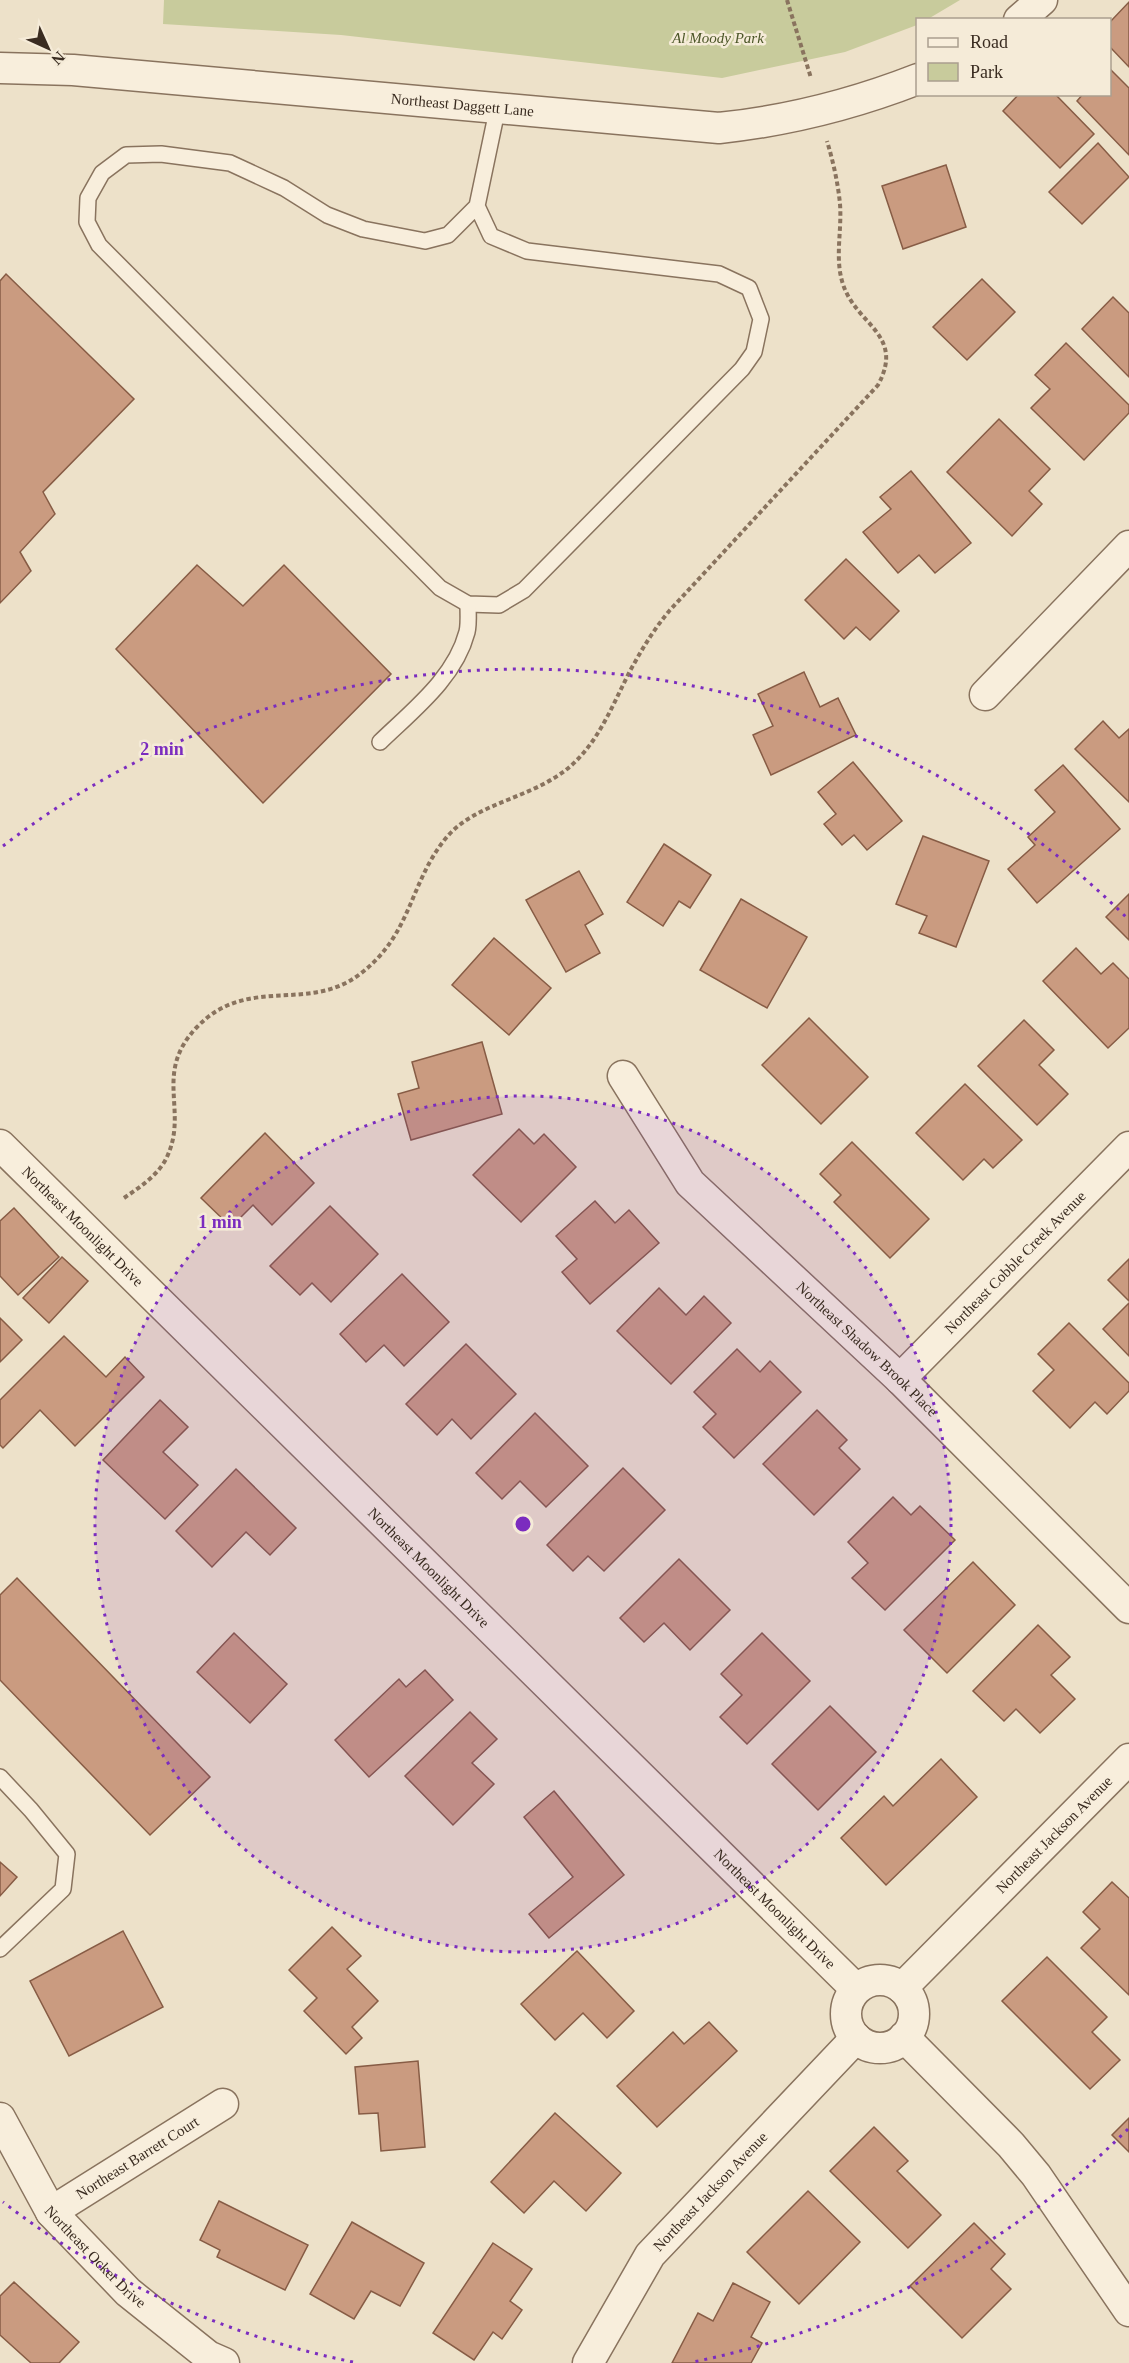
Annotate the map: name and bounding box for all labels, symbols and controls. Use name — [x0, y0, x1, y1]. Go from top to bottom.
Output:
north arrow — [18, 18, 78, 78]
legend — [916, 18, 1111, 96]
park label: Al Moody Park — [671, 30, 764, 46]
text: Road — [970, 32, 1008, 52]
text: N — [48, 48, 68, 69]
text: Park — [970, 62, 1003, 82]
street label: Northeast Daggett Lane — [390, 91, 535, 119]
text: 2 min — [140, 739, 184, 759]
street label: Northeast Moonlight Drive — [19, 1163, 147, 1290]
street label: Northeast Cobble Creek Avenue — [942, 1188, 1089, 1337]
text: 1 min — [198, 1212, 242, 1232]
street label: Northeast Shadow Brook Place — [793, 1279, 941, 1420]
street label: Northeast Moonlight Drive — [365, 1505, 493, 1631]
centre of rings — [513, 1514, 533, 1534]
street label: Northeast Jackson Avenue — [993, 1773, 1116, 1896]
street label: Northeast Moonlight Drive — [711, 1846, 839, 1972]
street label: Northeast Barrett Court — [73, 2113, 202, 2202]
street label: Northeast Jackson Avenue — [650, 2128, 771, 2254]
street label: Northeast Ocker Drive — [42, 2203, 149, 2311]

